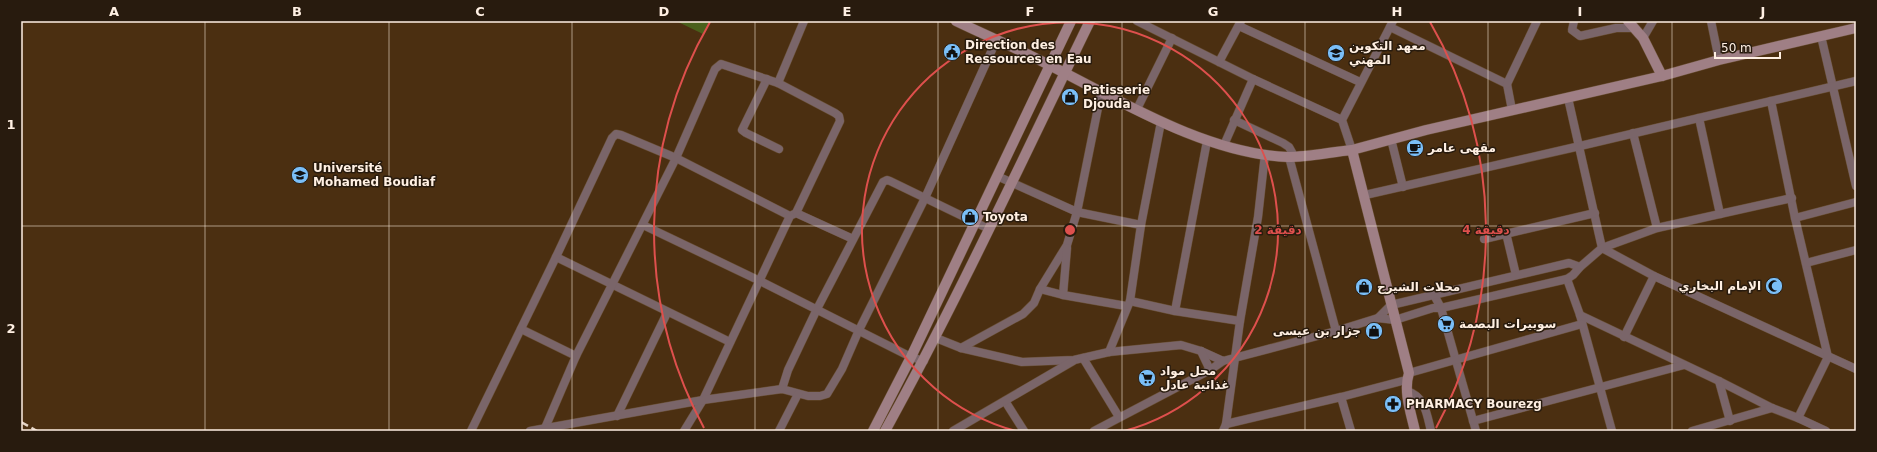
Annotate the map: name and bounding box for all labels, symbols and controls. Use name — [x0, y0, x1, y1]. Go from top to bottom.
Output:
text: A — [109, 4, 119, 19]
text: B — [292, 4, 302, 19]
text: C — [475, 4, 485, 19]
text: D — [659, 4, 670, 19]
text: E — [843, 4, 851, 19]
text: F — [1026, 4, 1034, 19]
text: G — [1208, 4, 1218, 19]
text: H — [1392, 4, 1402, 19]
text: I — [1578, 4, 1582, 19]
text: J — [1760, 4, 1765, 19]
scale bar — [1715, 34, 1780, 60]
place label: Direction des Ressources en Eau — [965, 38, 1092, 66]
place label: معهد التكوين المهني — [1349, 39, 1426, 67]
text: 50 m — [1721, 41, 1752, 55]
public building icon: Direction des Ressources en Eau — [942, 42, 962, 62]
school or university icon: معهد التكوين المهني — [1326, 43, 1346, 63]
place label: Patisserie Djouda — [1083, 83, 1150, 111]
shop icon: Patisserie Djouda — [1060, 87, 1080, 107]
text: 1 — [6, 117, 16, 132]
cafe icon: مقهى عامر — [1405, 138, 1425, 158]
place label: مقهى عامر — [1427, 141, 1496, 155]
place label: Université Mohamed Boudiaf — [313, 161, 436, 189]
school or university icon: Université Mohamed Boudiaf — [290, 165, 310, 185]
shop icon: Toyota — [960, 207, 980, 227]
place label: Toyota — [983, 210, 1028, 224]
centre of rings — [1063, 223, 1077, 237]
text: 2 دقيقة — [1254, 223, 1302, 237]
text: 4 دقيقة — [1462, 223, 1510, 237]
mosque icon: الإمام البخاري — [1764, 276, 1784, 296]
shop icon: محلات الشيرح — [1354, 277, 1374, 297]
place label: الإمام البخاري — [1678, 279, 1761, 294]
place label: محلات الشيرح — [1377, 280, 1460, 294]
supermarket icon: سوبيرات البصمة — [1436, 314, 1456, 334]
place label: سوبيرات البصمة — [1459, 317, 1556, 332]
text: 2 — [6, 321, 16, 336]
shop icon: جزار بن عيسى — [1364, 321, 1384, 341]
place label: جزار بن عيسى — [1273, 324, 1361, 338]
place label: محل مواد غذائية عادل — [1160, 364, 1229, 392]
supermarket icon: محل مواد غذائية عادل — [1137, 368, 1157, 388]
pharmacy icon: PHARMACY Bourezg — [1383, 394, 1403, 414]
place label: PHARMACY Bourezg — [1406, 397, 1542, 411]

